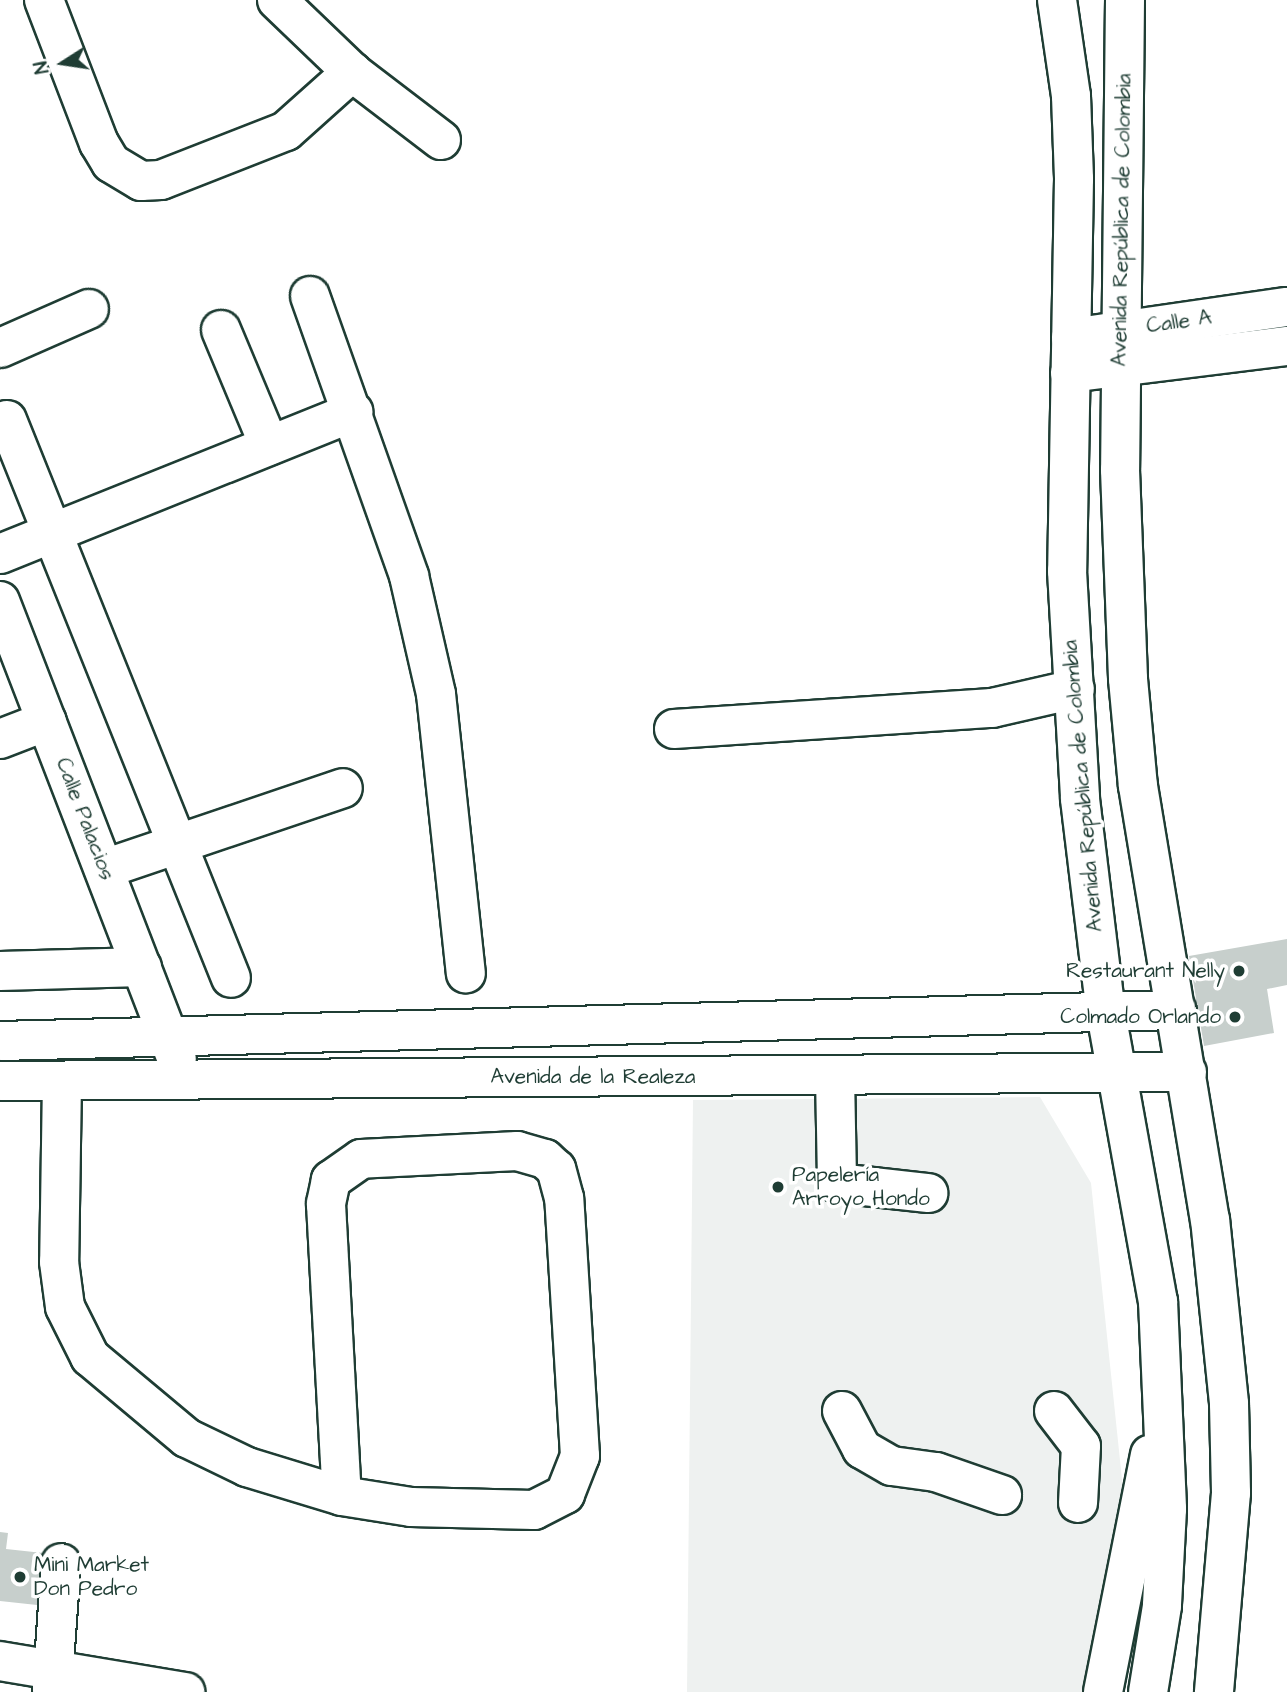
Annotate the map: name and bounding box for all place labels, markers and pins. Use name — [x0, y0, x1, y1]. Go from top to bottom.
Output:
place label: Restaurant Nelly — [1066, 958, 1225, 984]
marker: Restaurant Nelly — [1231, 963, 1247, 979]
place label: Colmado Orlando — [1060, 1004, 1221, 1030]
marker: Colmado Orlando — [1227, 1009, 1243, 1025]
place label: Papelería Arroyo Hondo — [792, 1162, 930, 1212]
marker: Papelería Arroyo Hondo — [770, 1179, 786, 1195]
place label: Mini Market Don Pedro — [34, 1552, 149, 1602]
marker: Mini Market Don Pedro — [12, 1569, 28, 1585]

